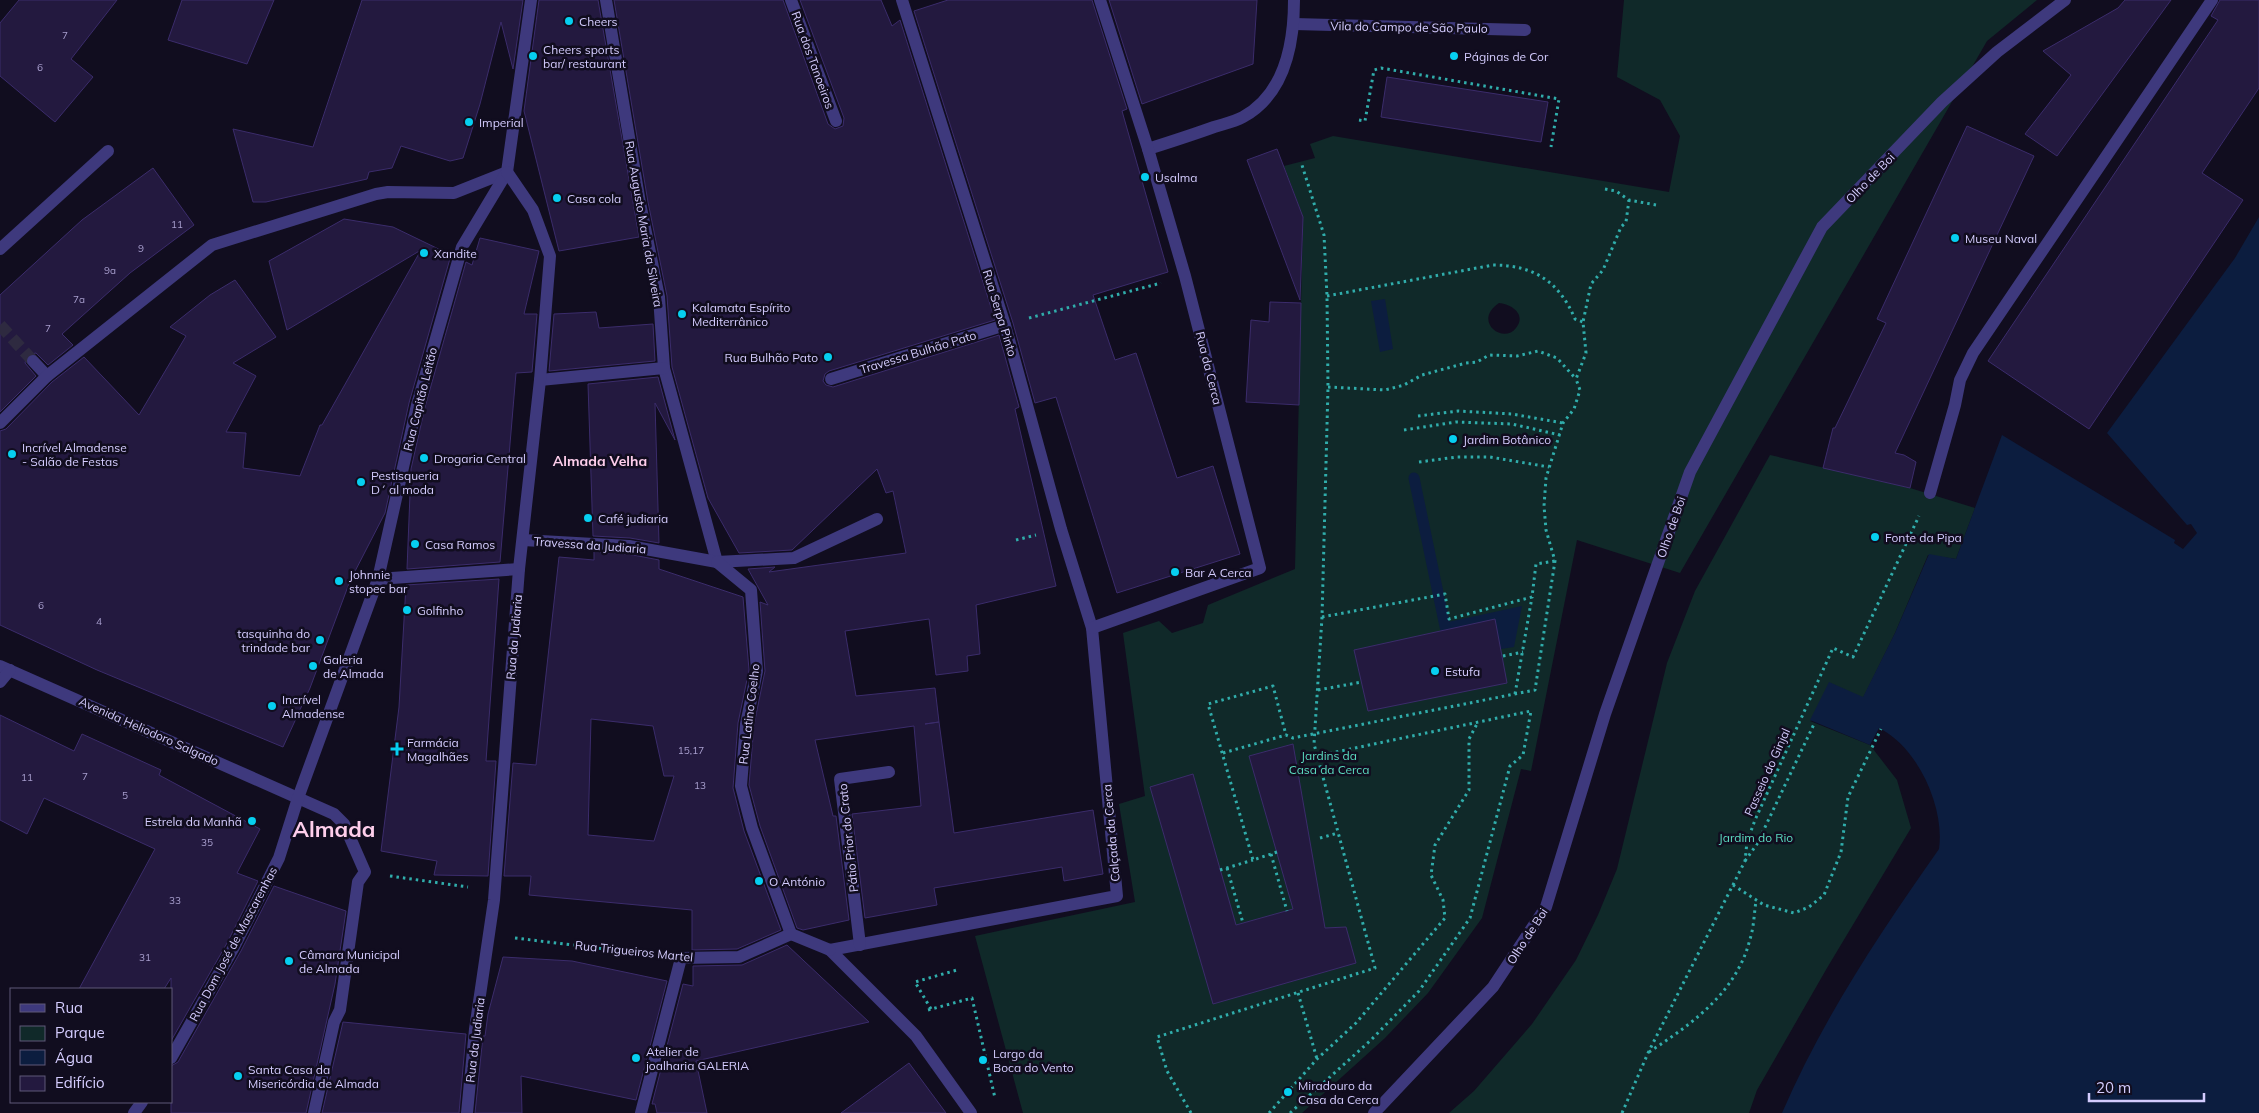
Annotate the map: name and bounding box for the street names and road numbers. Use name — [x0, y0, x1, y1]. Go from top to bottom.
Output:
street label: Rua dos Tanoeiros — [788, 9, 838, 111]
street label: Vila do Campo de São Paulo — [1330, 18, 1488, 36]
street label: Rua Augusto Maria da Silveira — [622, 140, 666, 308]
street label: Olho de Boi — [1842, 150, 1898, 206]
street label: Rua Serpa Pinto — [980, 268, 1020, 358]
street label: Travessa Bulhão Pato — [858, 327, 978, 377]
street label: Rua da Cerca — [1193, 330, 1225, 406]
street label: Rua Capitão Leitão — [400, 345, 440, 452]
street label: Olho de Boi — [1654, 494, 1689, 560]
street label: Travessa da Judiaria — [533, 534, 647, 556]
street label: Rua da Judiaria — [503, 594, 525, 680]
street label: Rua Latino Coelho — [735, 663, 763, 765]
street label: Avenida Heliodoro Salgado — [77, 693, 221, 769]
street label: Passeio do Ginjal — [1741, 726, 1793, 818]
street label: Pátio Prior do Crato — [835, 783, 861, 893]
street label: Calçada da Cerca — [1099, 784, 1123, 882]
street label: Rua Dom José de Mascarenhas — [186, 864, 280, 1024]
street label: Olho de Boi — [1503, 905, 1551, 967]
street label: Rua Trigueiros Martel — [574, 937, 694, 965]
street label: Rua da Judiaria — [462, 997, 488, 1083]

